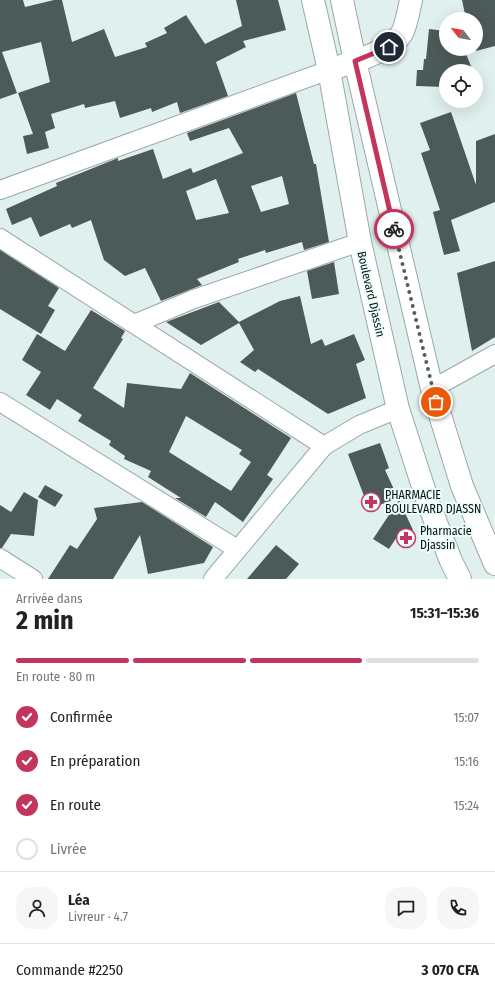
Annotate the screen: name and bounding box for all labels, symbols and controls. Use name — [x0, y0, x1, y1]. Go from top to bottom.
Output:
north arrow — [439, 12, 483, 56]
map controls — [439, 12, 483, 108]
pin — [372, 30, 406, 64]
icon: home — [378, 36, 400, 58]
button: locate — [439, 64, 483, 108]
courier — [374, 209, 414, 249]
icon: bike — [383, 218, 405, 240]
street label: Boulevard Djassin — [354, 250, 388, 338]
pin — [419, 385, 453, 419]
icon: bag — [425, 391, 447, 413]
place label: PHARMACIE BOULEVARD DJASSN — [385, 488, 481, 516]
pharmacy icon: PHARMACIE BOULEVARD DJASSN — [360, 491, 382, 513]
place label: Pharmacie Djassin — [420, 524, 472, 552]
pharmacy icon: Pharmacie Djassin — [395, 527, 417, 549]
text: Arrivée dans — [16, 591, 83, 606]
text: 15:31–15:36 — [410, 604, 479, 622]
text: 2 min — [16, 605, 74, 636]
text: En route · 80 m — [16, 669, 95, 684]
icon: check — [16, 706, 38, 728]
text: Confirmée — [50, 708, 113, 726]
text: 15:07 — [453, 710, 479, 725]
icon: check — [16, 750, 38, 772]
text: En préparation — [50, 752, 140, 770]
text: 15:16 — [454, 754, 479, 769]
icon: check — [16, 794, 38, 816]
text: En route — [50, 796, 101, 814]
text: 15:24 — [453, 798, 479, 813]
text: Livrée — [50, 840, 87, 858]
button: person — [16, 887, 58, 929]
button: chat — [385, 887, 427, 929]
button: phone — [437, 887, 479, 929]
text: Léa — [68, 891, 90, 909]
text: Livreur · 4.7 — [68, 909, 128, 924]
text: Commande #2250 — [16, 961, 123, 979]
text: 3 070 CFA — [421, 961, 479, 979]

